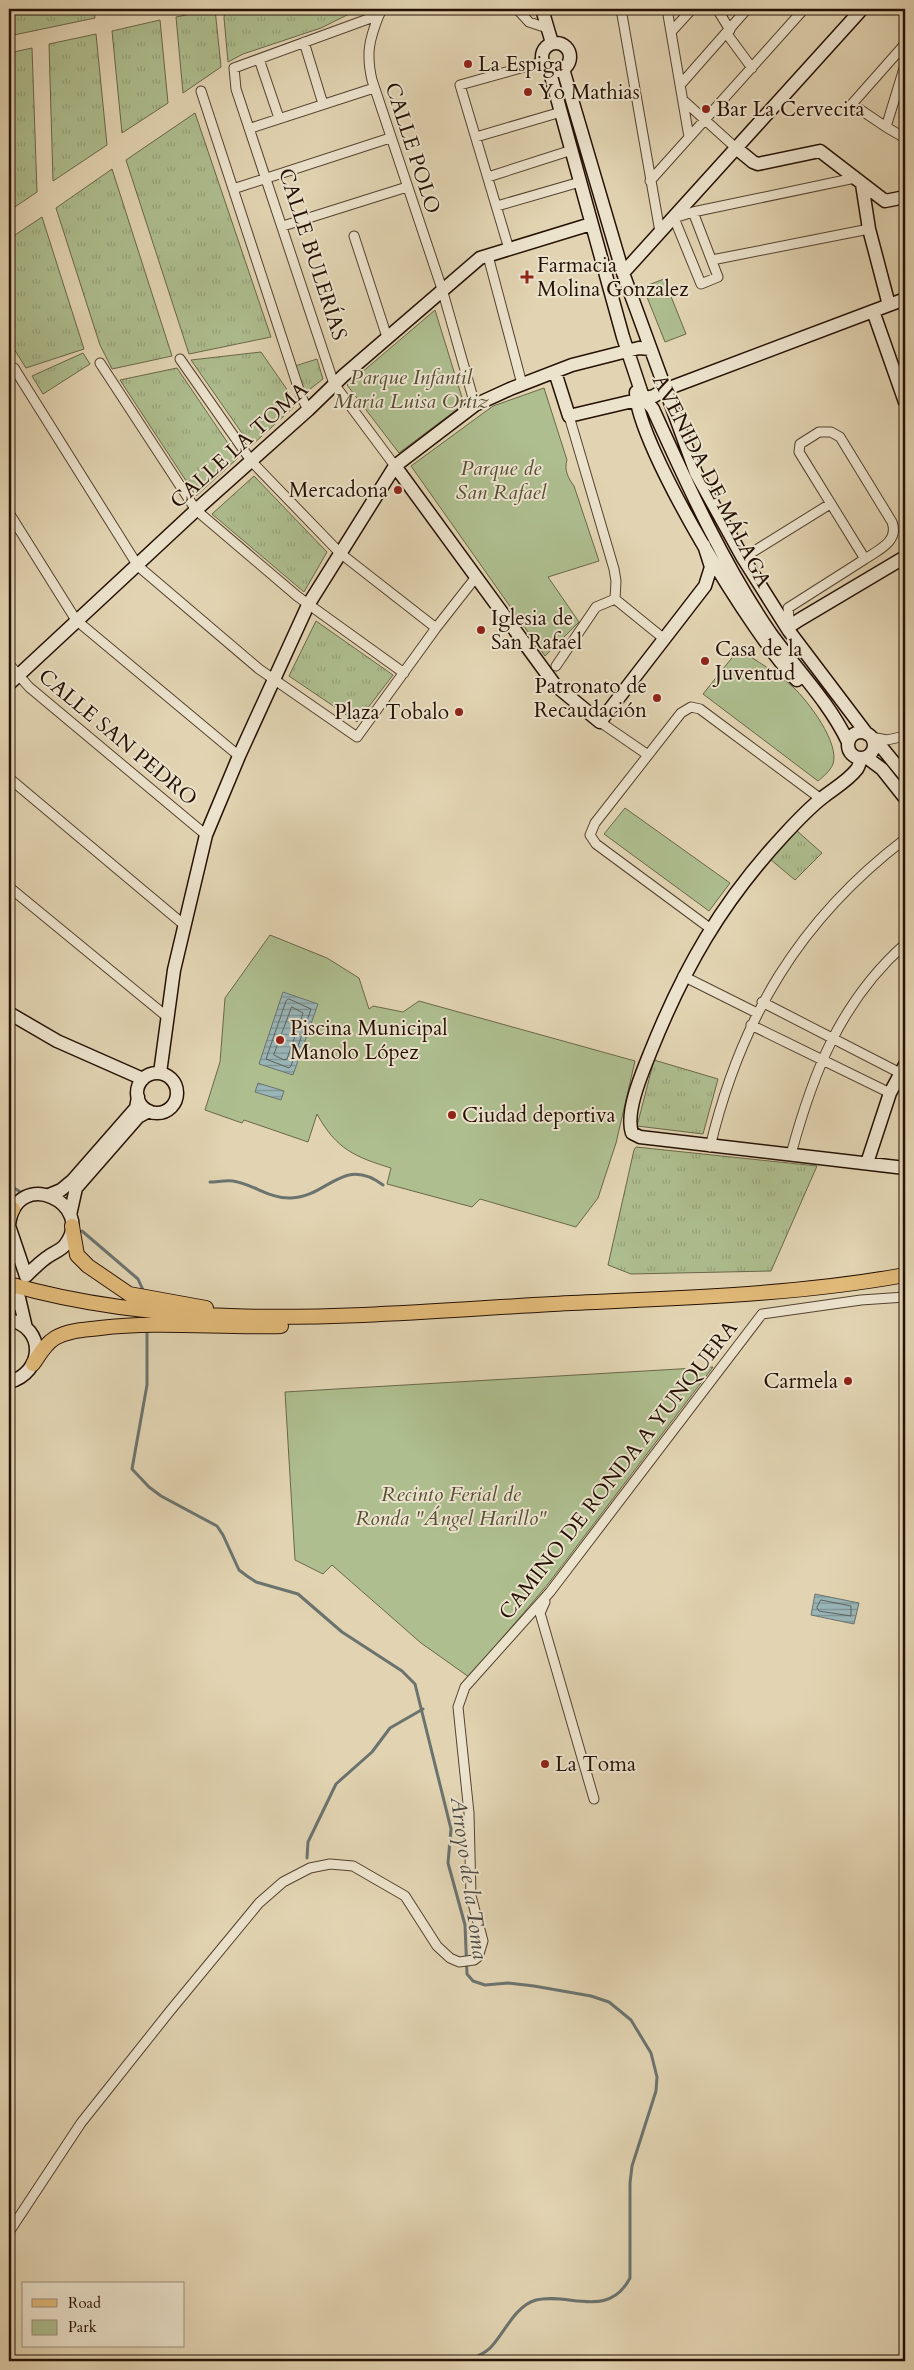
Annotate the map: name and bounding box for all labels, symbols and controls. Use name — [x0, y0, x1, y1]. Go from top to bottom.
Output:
place label: La Espiga — [478, 50, 563, 79]
marker: La Espiga — [462, 58, 474, 70]
place label: Yo Mathias — [538, 78, 640, 107]
street label: CALLE POLO — [378, 79, 447, 218]
marker: Yo Mathias — [522, 86, 534, 98]
place label: Bar La Cervecita — [716, 95, 865, 124]
marker: Bar La Cervecita — [700, 103, 712, 115]
street label: CALLE BULERÍAS — [271, 164, 354, 344]
place label: Farmacia Molina Gonzalez — [537, 251, 689, 304]
marker: Farmacia Molina Gonzalez — [521, 271, 533, 283]
park label: Parque Infantil Maria Luisa Ortiz — [333, 363, 489, 416]
street label: AVENIDA DE MÁLAGA — [645, 370, 778, 593]
street label: CALLE LA TOMA — [164, 375, 315, 515]
park label: Parque de San Rafael — [456, 454, 547, 507]
place label: Mercadona — [289, 476, 388, 505]
marker: Mercadona — [392, 484, 404, 496]
place label: Iglesia de San Rafael — [491, 604, 582, 657]
marker: Iglesia de San Rafael — [475, 624, 487, 636]
place label: Casa de la Juventud — [712, 635, 803, 688]
marker: Casa de la Juventud — [699, 655, 711, 667]
street label: CALLE SAN PEDRO — [32, 662, 203, 813]
place label: Patronato de Recaudación — [534, 672, 647, 725]
marker: Patronato de Recaudación — [651, 692, 663, 704]
place label: Plaza Tobalo — [334, 698, 449, 727]
marker: Plaza Tobalo — [453, 706, 465, 718]
place label: Piscina Municipal Manolo López — [290, 1014, 448, 1067]
marker: Piscina Municipal Manolo López — [274, 1034, 286, 1046]
place label: Ciudad deportiva — [462, 1101, 616, 1130]
marker: Ciudad deportiva — [446, 1109, 458, 1121]
street label: CAMINO DE RONDA A YUNQUERA — [492, 1315, 745, 1626]
place label: Carmela — [763, 1367, 838, 1396]
marker: Carmela — [842, 1375, 854, 1387]
park label: Recinto Ferial de Ronda "Ángel Harillo" — [355, 1480, 547, 1533]
place label: La Toma — [555, 1750, 636, 1779]
marker: La Toma — [539, 1758, 551, 1770]
water label: Arroyo de la Toma — [443, 1794, 495, 1962]
legend — [22, 2282, 185, 2348]
text: Road — [68, 2293, 101, 2313]
text: Park — [68, 2317, 97, 2337]

